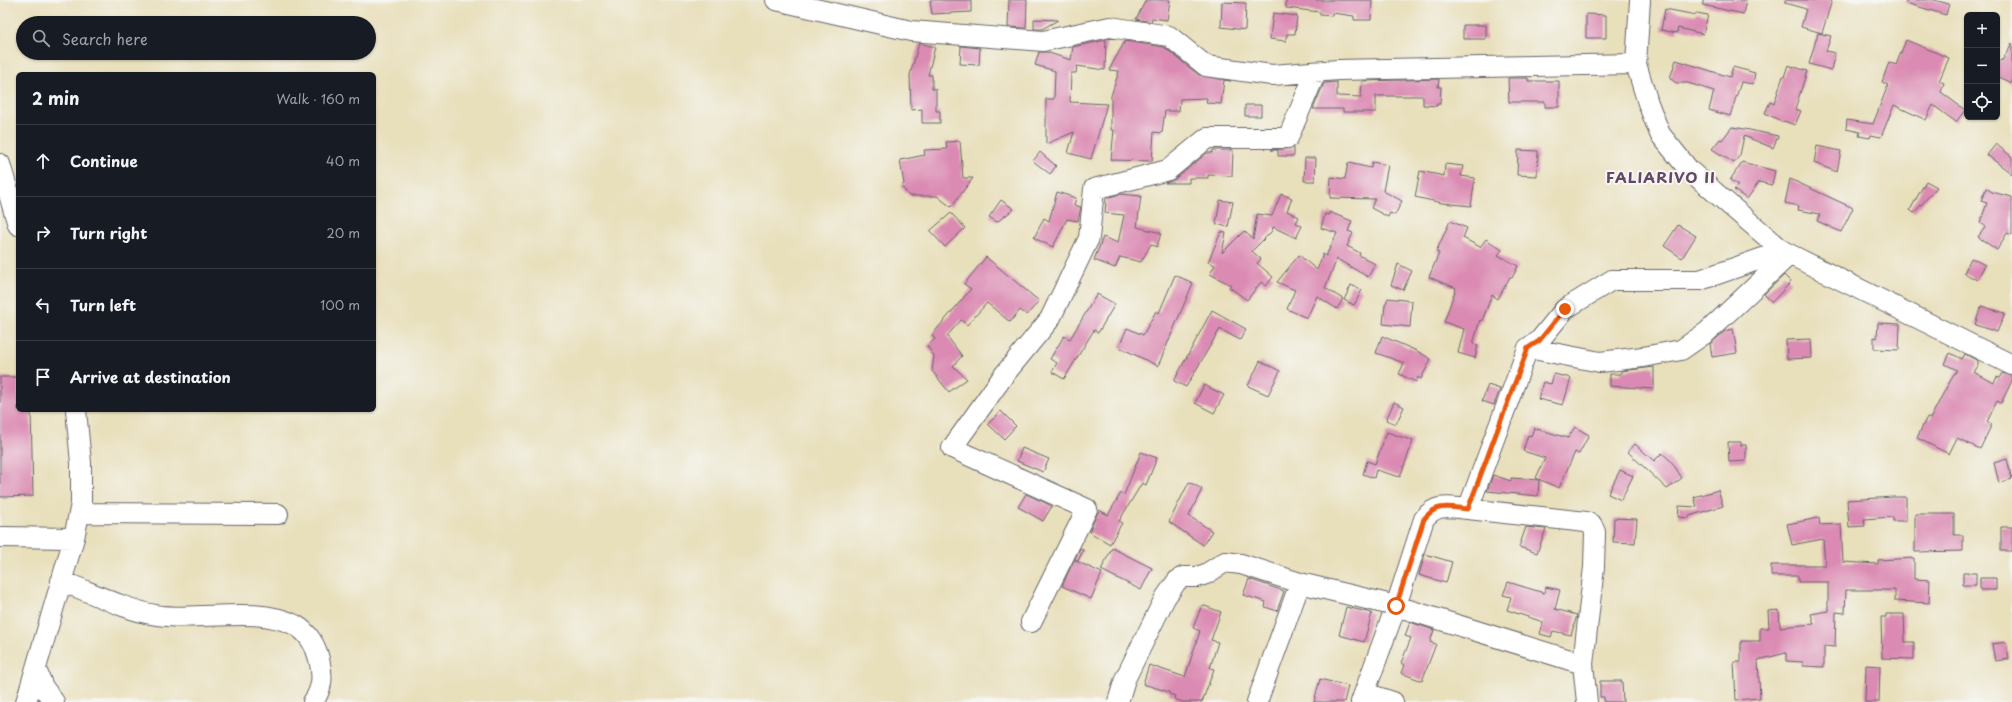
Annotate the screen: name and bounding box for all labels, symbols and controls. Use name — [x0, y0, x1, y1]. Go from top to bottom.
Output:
map controls — [1964, 12, 2000, 120]
button: + — [1964, 12, 2000, 48]
search box — [16, 16, 376, 60]
icon: search — [30, 27, 52, 49]
text: Search here — [62, 27, 148, 50]
button: − — [1964, 48, 2000, 84]
button: locate — [1964, 84, 2000, 120]
text: 2 min — [32, 85, 79, 111]
text: Walk · 160 m — [277, 89, 360, 108]
text: Continue — [70, 149, 138, 172]
icon: ahead — [32, 150, 54, 172]
text: 40 m — [326, 151, 360, 170]
district label: FALIARIVO II — [1606, 165, 1716, 188]
text: Turn right — [70, 221, 147, 244]
icon: right — [32, 222, 54, 244]
text: 20 m — [326, 223, 360, 242]
text: Turn left — [70, 293, 136, 316]
icon: left — [32, 294, 54, 316]
text: 100 m — [320, 295, 360, 314]
route end — [1556, 300, 1574, 318]
text: Arrive at destination — [70, 365, 231, 388]
icon: arrive — [32, 366, 54, 388]
route start — [1387, 597, 1405, 615]

